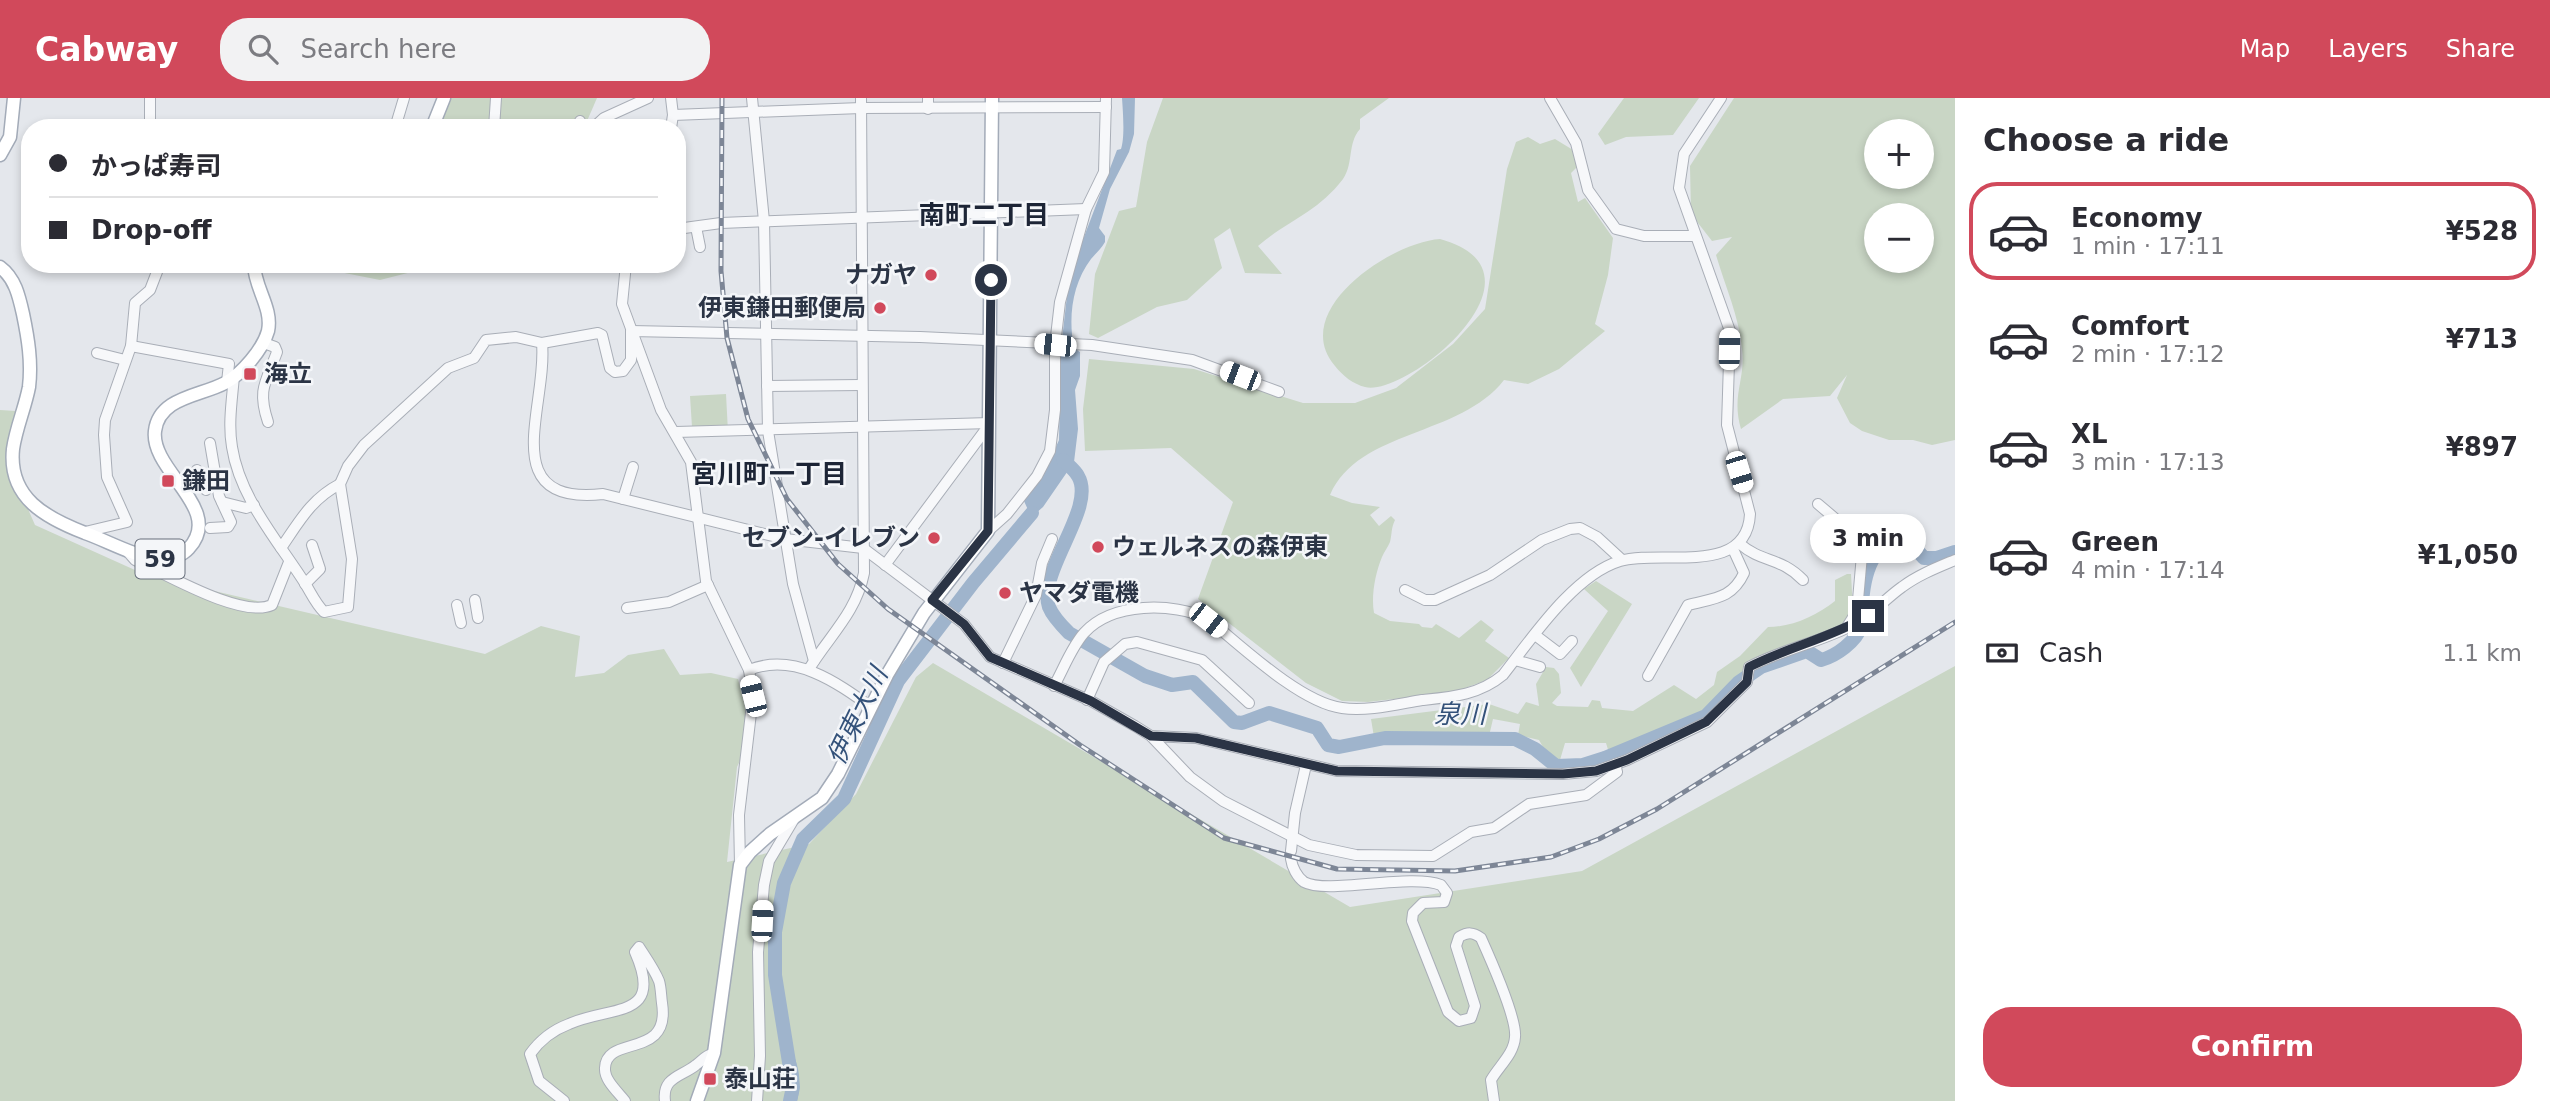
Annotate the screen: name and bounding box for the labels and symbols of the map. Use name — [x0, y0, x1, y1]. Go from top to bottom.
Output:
district label: 南町二丁目 — [919, 200, 1049, 230]
place label: ナガヤ — [845, 261, 917, 289]
route start — [975, 264, 1007, 296]
marker: ナガヤ — [923, 267, 939, 283]
place label: 伊東鎌田郵便局 — [698, 294, 866, 322]
marker: 伊東鎌田郵便局 — [872, 300, 888, 316]
car — [1719, 328, 1740, 370]
car — [1034, 332, 1077, 358]
car — [1217, 359, 1264, 393]
place label: 海立 — [264, 360, 312, 388]
marker: 海立 — [242, 366, 258, 382]
car — [1723, 449, 1756, 495]
district label: 宮川町一丁目 — [691, 459, 847, 489]
place label: 鎌田 — [182, 467, 230, 495]
marker: 鎌田 — [160, 473, 176, 489]
callout: 3 min — [1810, 514, 1926, 564]
place label: セブン-イレブン — [742, 524, 920, 552]
marker: セブン-イレブン — [926, 530, 942, 546]
place label: ウェルネスの森伊東 — [1112, 533, 1328, 561]
marker: ウェルネスの森伊東 — [1090, 539, 1106, 555]
road number: 59 — [136, 540, 184, 579]
place label: ヤマダ電機 — [1019, 579, 1139, 607]
marker: ヤマダ電機 — [997, 585, 1013, 601]
car — [1185, 599, 1232, 641]
route end — [1852, 600, 1884, 632]
water label: 伊東大川 — [821, 660, 895, 769]
car — [738, 673, 769, 719]
water label: 泉川 — [1434, 699, 1489, 729]
car — [751, 899, 774, 943]
place label: 泰山荘 — [724, 1065, 796, 1093]
marker: 泰山荘 — [702, 1071, 718, 1087]

